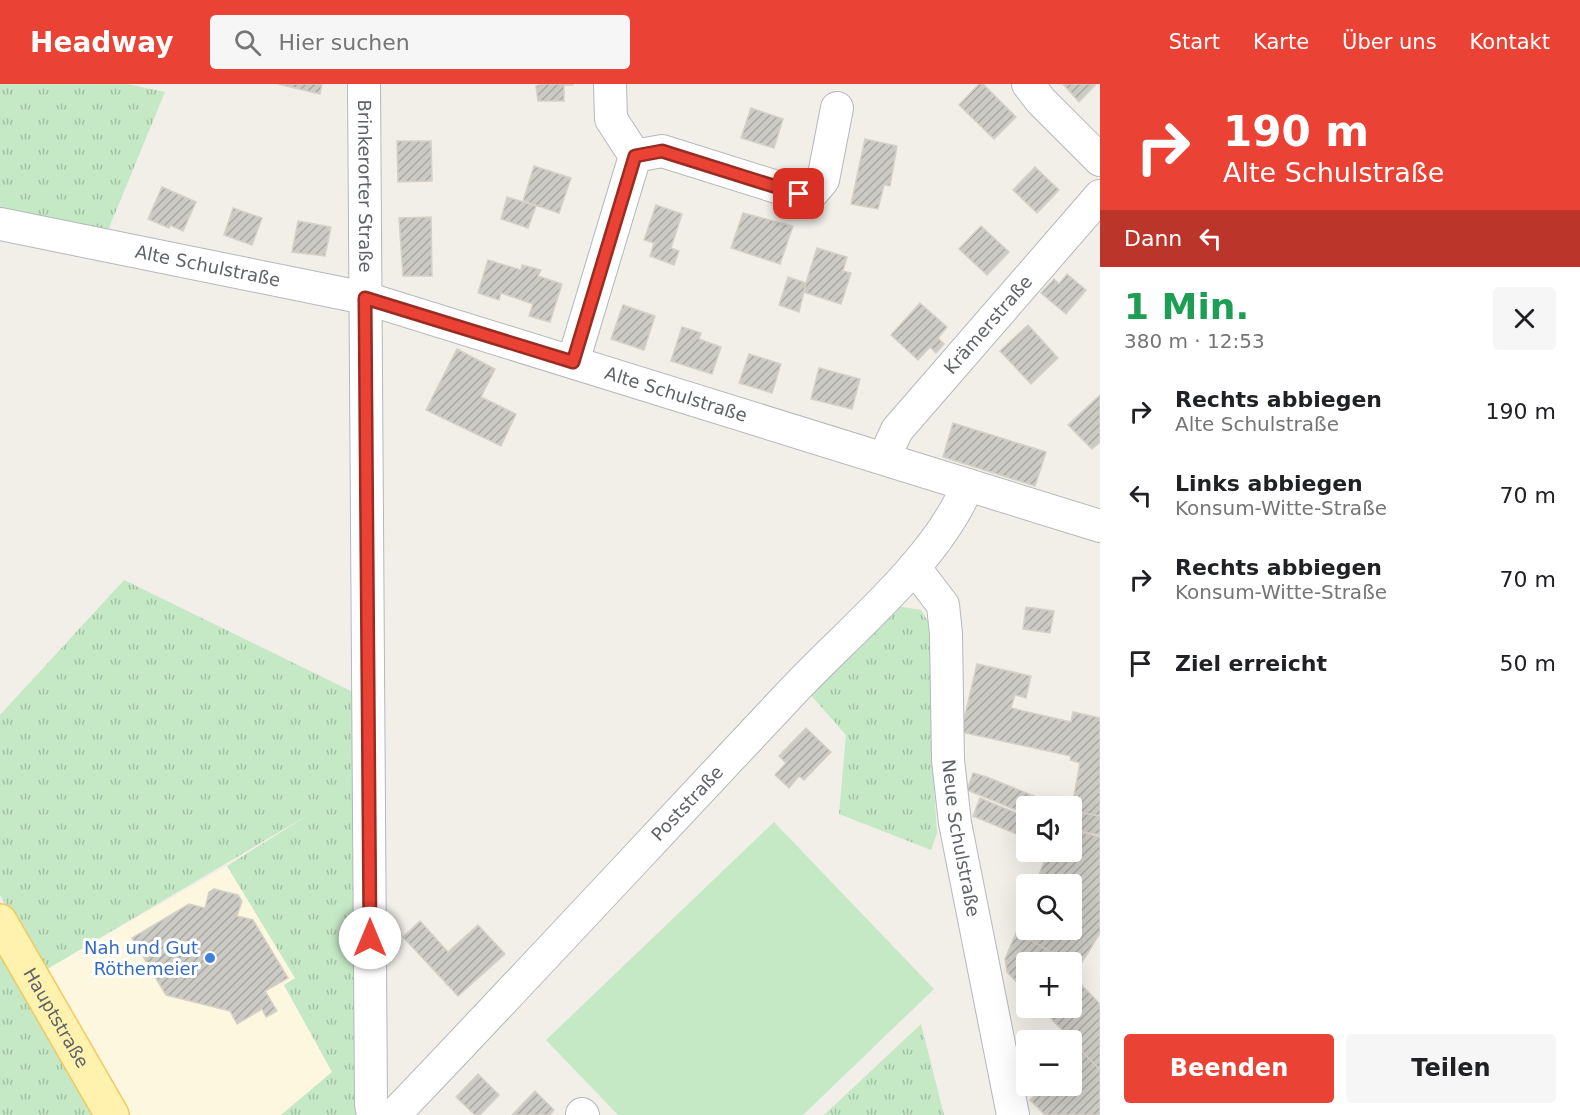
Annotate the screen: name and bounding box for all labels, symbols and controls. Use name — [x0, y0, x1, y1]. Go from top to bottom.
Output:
search box — [210, 15, 630, 69]
text: Headway — [30, 26, 174, 59]
icon: search — [231, 26, 264, 59]
text: Hier suchen — [279, 30, 410, 55]
text: Start — [1169, 30, 1220, 54]
text: Karte — [1253, 30, 1309, 54]
text: Über uns — [1342, 30, 1437, 54]
text: Kontakt — [1470, 30, 1550, 54]
street label: Brinkerorter Straße — [354, 99, 376, 273]
text: 190 m — [1223, 107, 1369, 156]
icon: right — [1124, 108, 1202, 186]
text: Alte Schulstraße — [1223, 157, 1444, 188]
pin — [773, 168, 824, 219]
icon: arrive — [782, 177, 815, 210]
icon: left — [1194, 222, 1227, 255]
text: Dann — [1124, 226, 1182, 251]
street label: Alte Schulstraße — [133, 241, 282, 291]
street label: Krämerstraße — [939, 271, 1036, 378]
text: 1 Min. — [1124, 286, 1249, 327]
button: close — [1493, 287, 1556, 350]
text: 380 m · 12:53 — [1124, 329, 1265, 353]
street label: Alte Schulstraße — [602, 362, 750, 426]
text: Rechts abbiegen — [1175, 387, 1382, 412]
icon: right — [1124, 395, 1157, 428]
text: 190 m — [1486, 399, 1556, 424]
text: Alte Schulstraße — [1175, 412, 1339, 436]
text: Links abbiegen — [1175, 471, 1363, 496]
icon: left — [1124, 479, 1157, 512]
text: 70 m — [1500, 483, 1556, 508]
text: Konsum-Witte-Straße — [1175, 496, 1387, 520]
text: Rechts abbiegen — [1175, 555, 1382, 580]
icon: right — [1124, 563, 1157, 596]
text: 70 m — [1500, 567, 1556, 592]
text: Konsum-Witte-Straße — [1175, 580, 1387, 604]
icon: arrive — [1124, 647, 1157, 680]
text: Ziel erreicht — [1175, 651, 1327, 676]
text: 50 m — [1500, 651, 1556, 676]
street label: Neue Schulstraße — [938, 758, 984, 918]
street label: Poststraße — [647, 761, 727, 845]
map controls — [1016, 796, 1082, 1096]
button: sound — [1016, 796, 1082, 862]
button: search — [1016, 874, 1082, 940]
position arrow — [338, 906, 402, 970]
place label: Nah und Gut Röthemeier — [84, 937, 199, 979]
marker: Nah und Gut Röthemeier — [203, 951, 217, 965]
button: + — [1016, 952, 1082, 1018]
street label: Hauptstraße — [19, 964, 93, 1071]
button: − — [1016, 1030, 1082, 1096]
button: Beenden — [1124, 1034, 1334, 1103]
button: Teilen — [1346, 1034, 1556, 1103]

